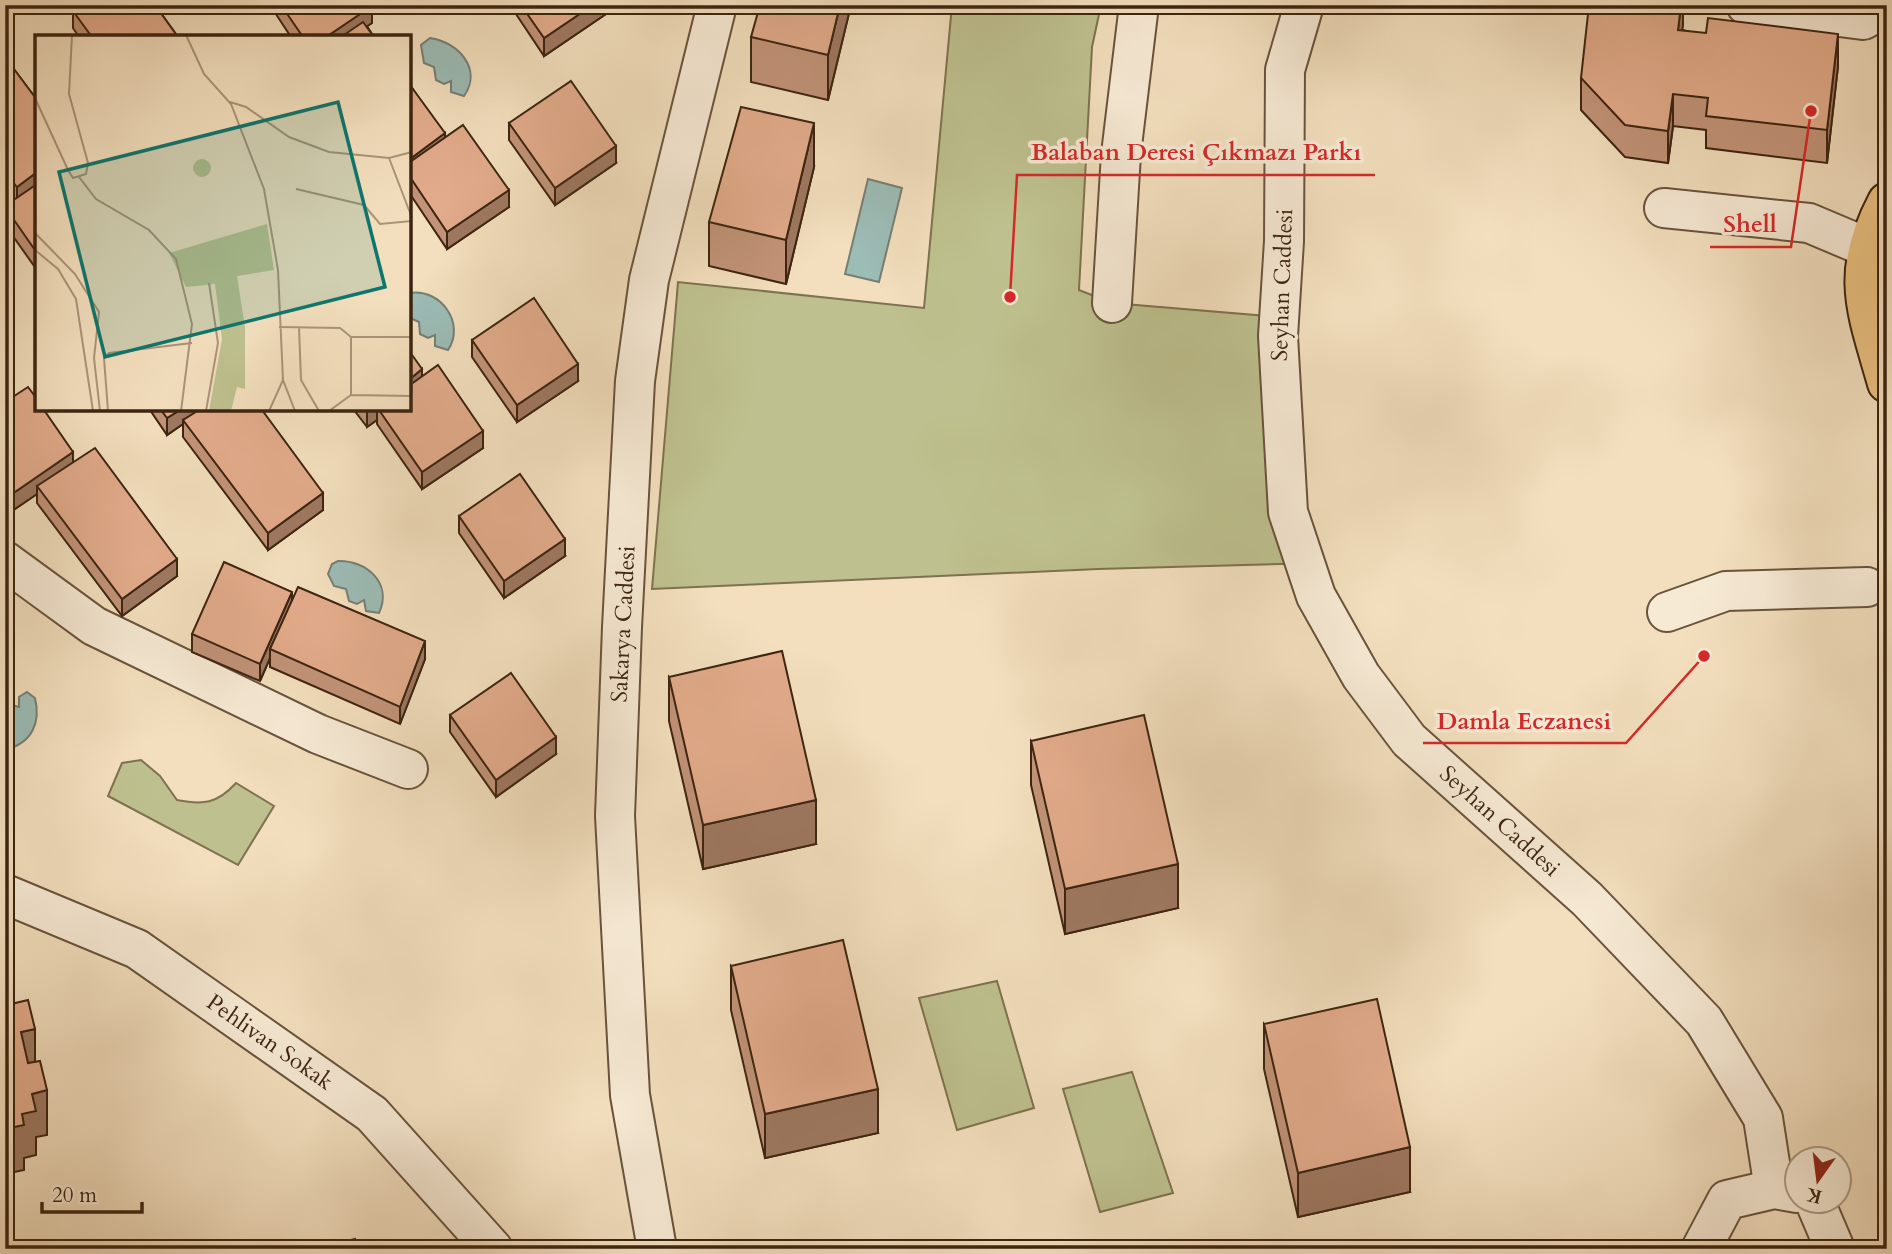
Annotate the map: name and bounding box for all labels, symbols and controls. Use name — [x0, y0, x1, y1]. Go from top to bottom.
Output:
inset map — [35, 35, 411, 411]
callout: Balaban Deresi Çıkmazı Parkı — [1017, 130, 1375, 175]
text: Balaban Deresi Çıkmazı Parkı — [1031, 136, 1362, 169]
callout: Shell — [1710, 202, 1791, 247]
street label: Seyhan Caddesi — [1264, 208, 1300, 362]
text: Shell — [1723, 208, 1777, 241]
street label: Sakarya Caddesi — [603, 545, 643, 703]
callout: Damla Eczanesi — [1423, 698, 1626, 743]
text: Damla Eczanesi — [1437, 705, 1612, 738]
street label: Seyhan Caddesi — [1433, 758, 1567, 884]
street label: Pehlivan Sokak — [200, 987, 340, 1098]
north arrow — [1784, 1146, 1854, 1216]
scale bar — [42, 1170, 142, 1214]
text: 20 m — [52, 1181, 97, 1210]
text: K — [1803, 1181, 1825, 1210]

